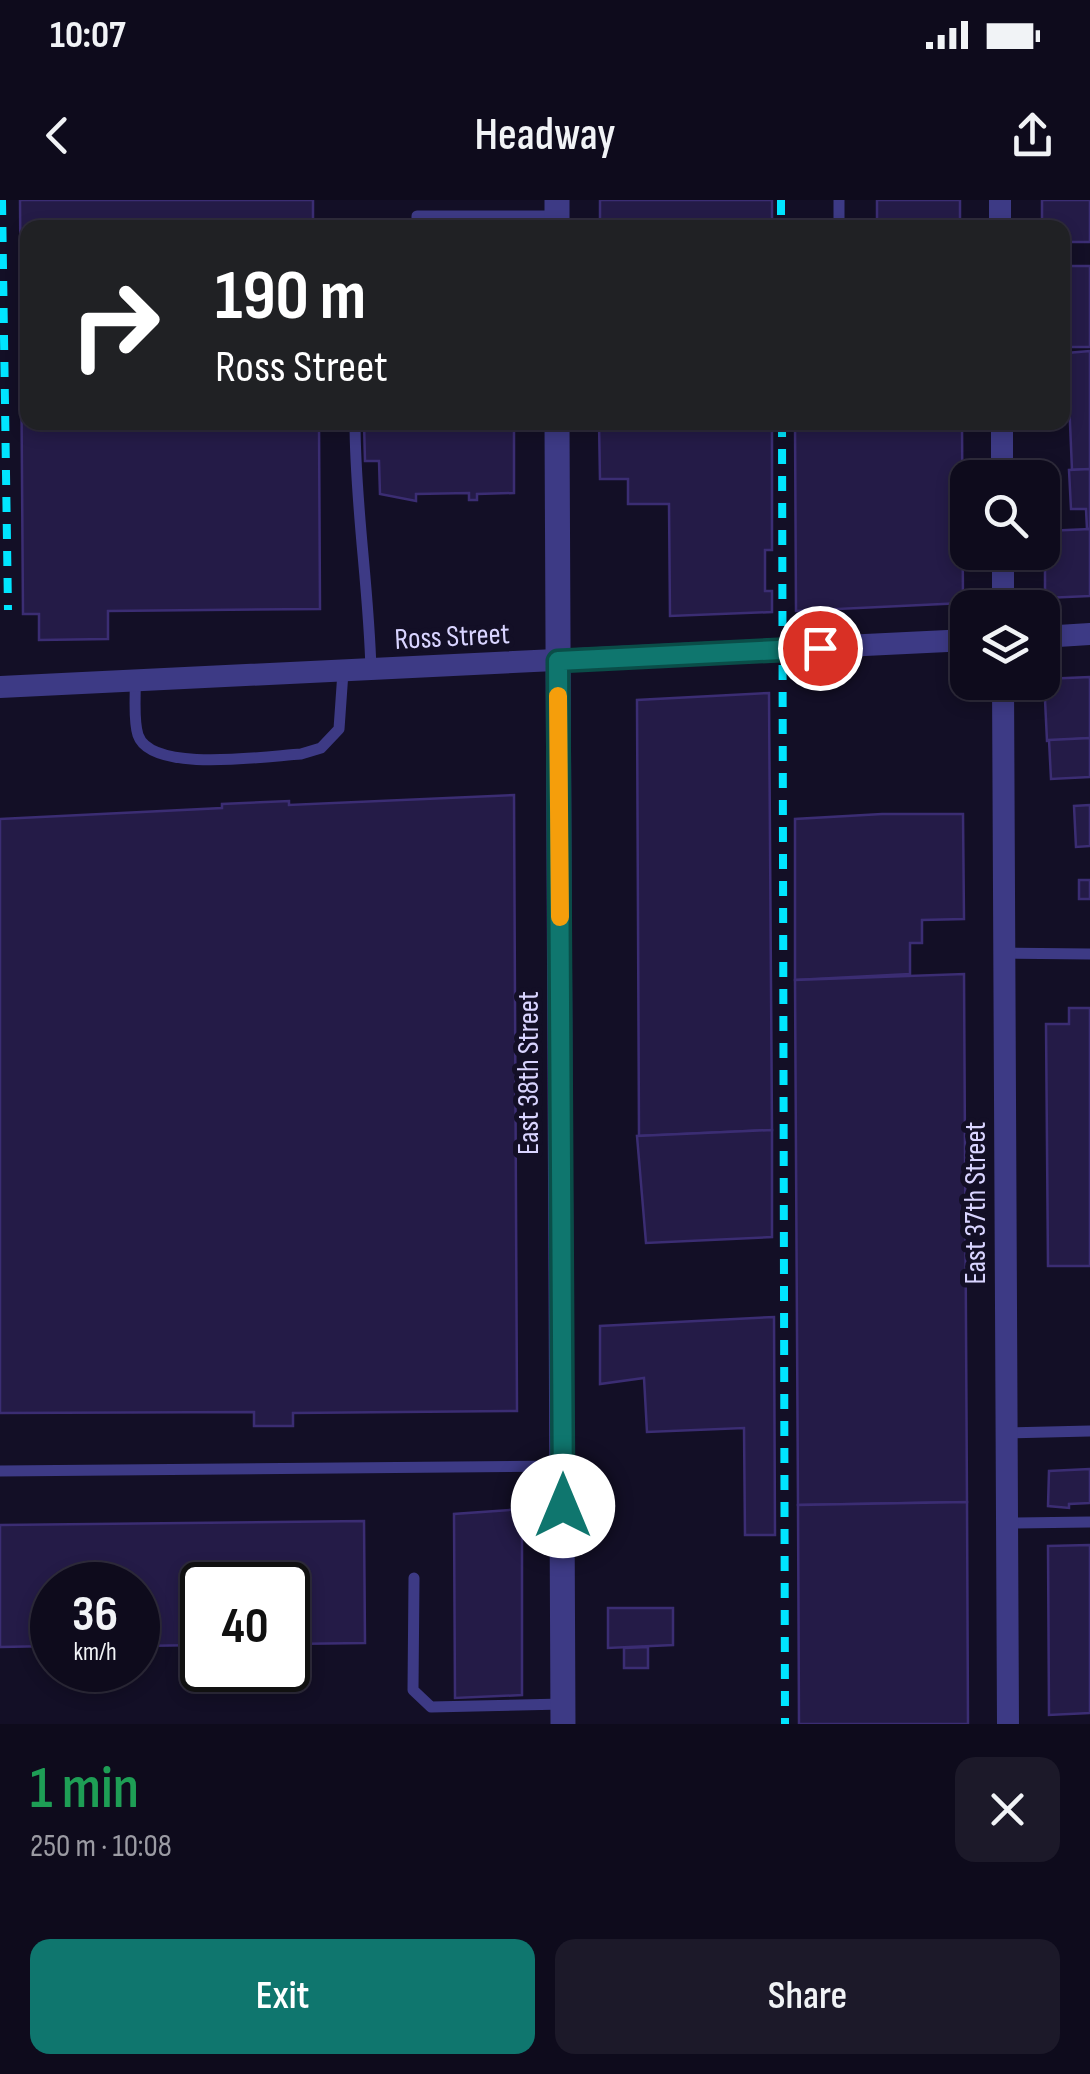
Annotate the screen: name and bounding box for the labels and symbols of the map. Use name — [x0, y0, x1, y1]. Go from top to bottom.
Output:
pin — [778, 606, 863, 691]
street label: Ross Street — [394, 616, 511, 658]
street label: East 38th Street — [511, 991, 547, 1155]
street label: East 37th Street — [958, 1121, 994, 1285]
position arrow — [511, 1454, 615, 1558]
speed limit sign: 40 — [180, 1562, 310, 1692]

